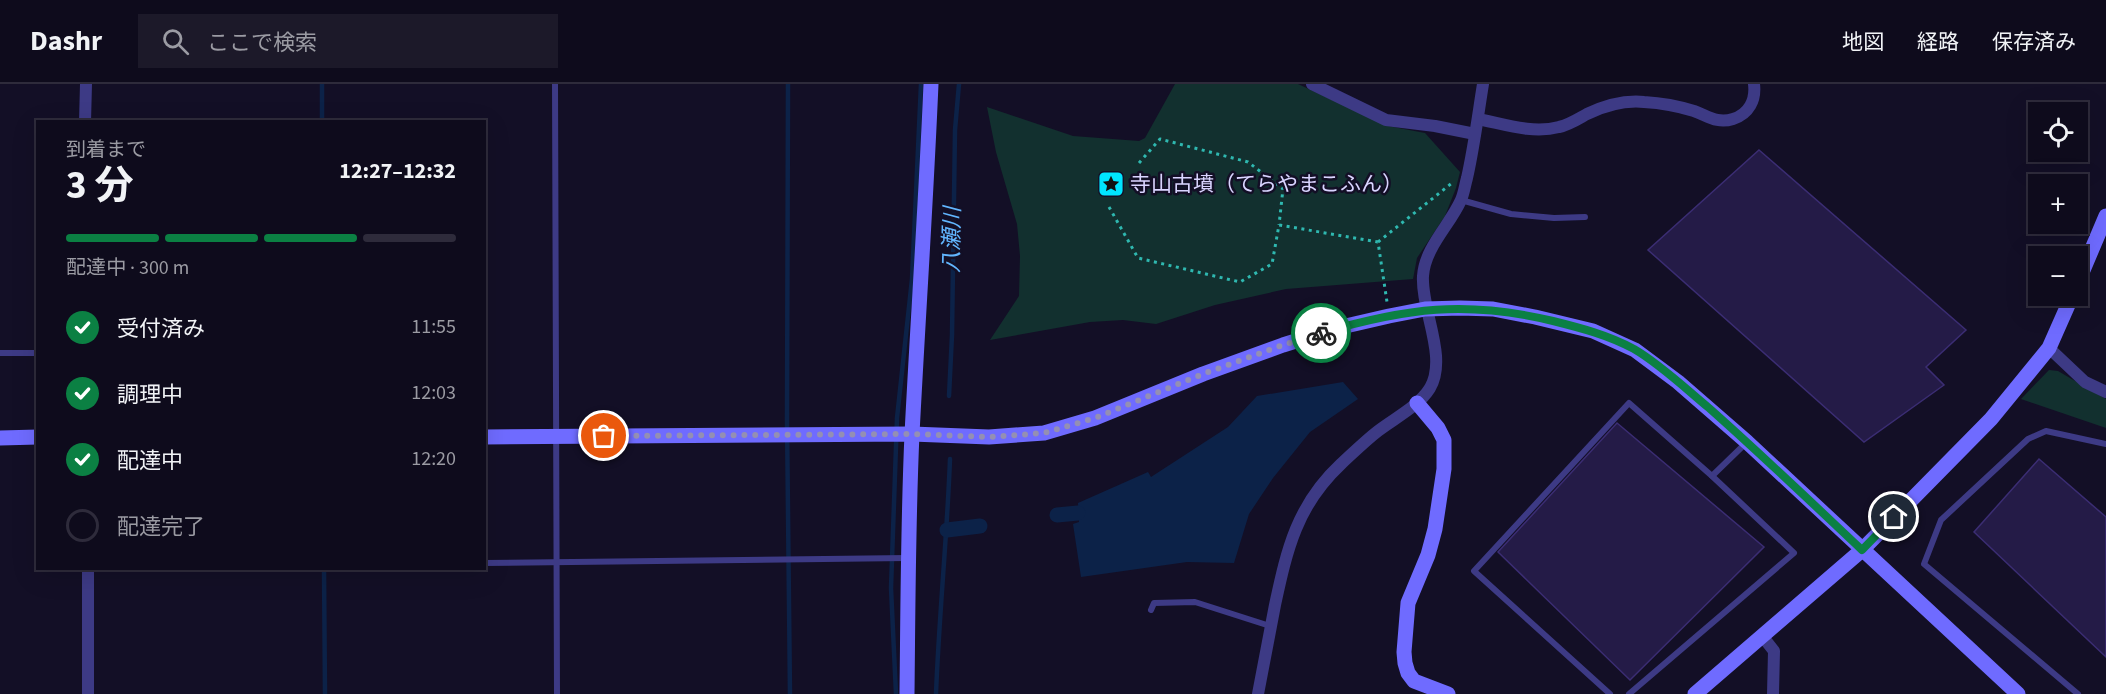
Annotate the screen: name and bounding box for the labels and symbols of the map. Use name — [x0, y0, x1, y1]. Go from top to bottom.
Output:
place icon: 寺山古墳（てらやまこふん） — [1096, 169, 1126, 199]
place label: 寺山古墳（てらやまこふん） — [1130, 169, 1403, 199]
water label: 八瀬川 — [935, 205, 969, 273]
courier — [1291, 303, 1351, 363]
pin — [578, 410, 629, 461]
pin — [1868, 491, 1919, 542]

